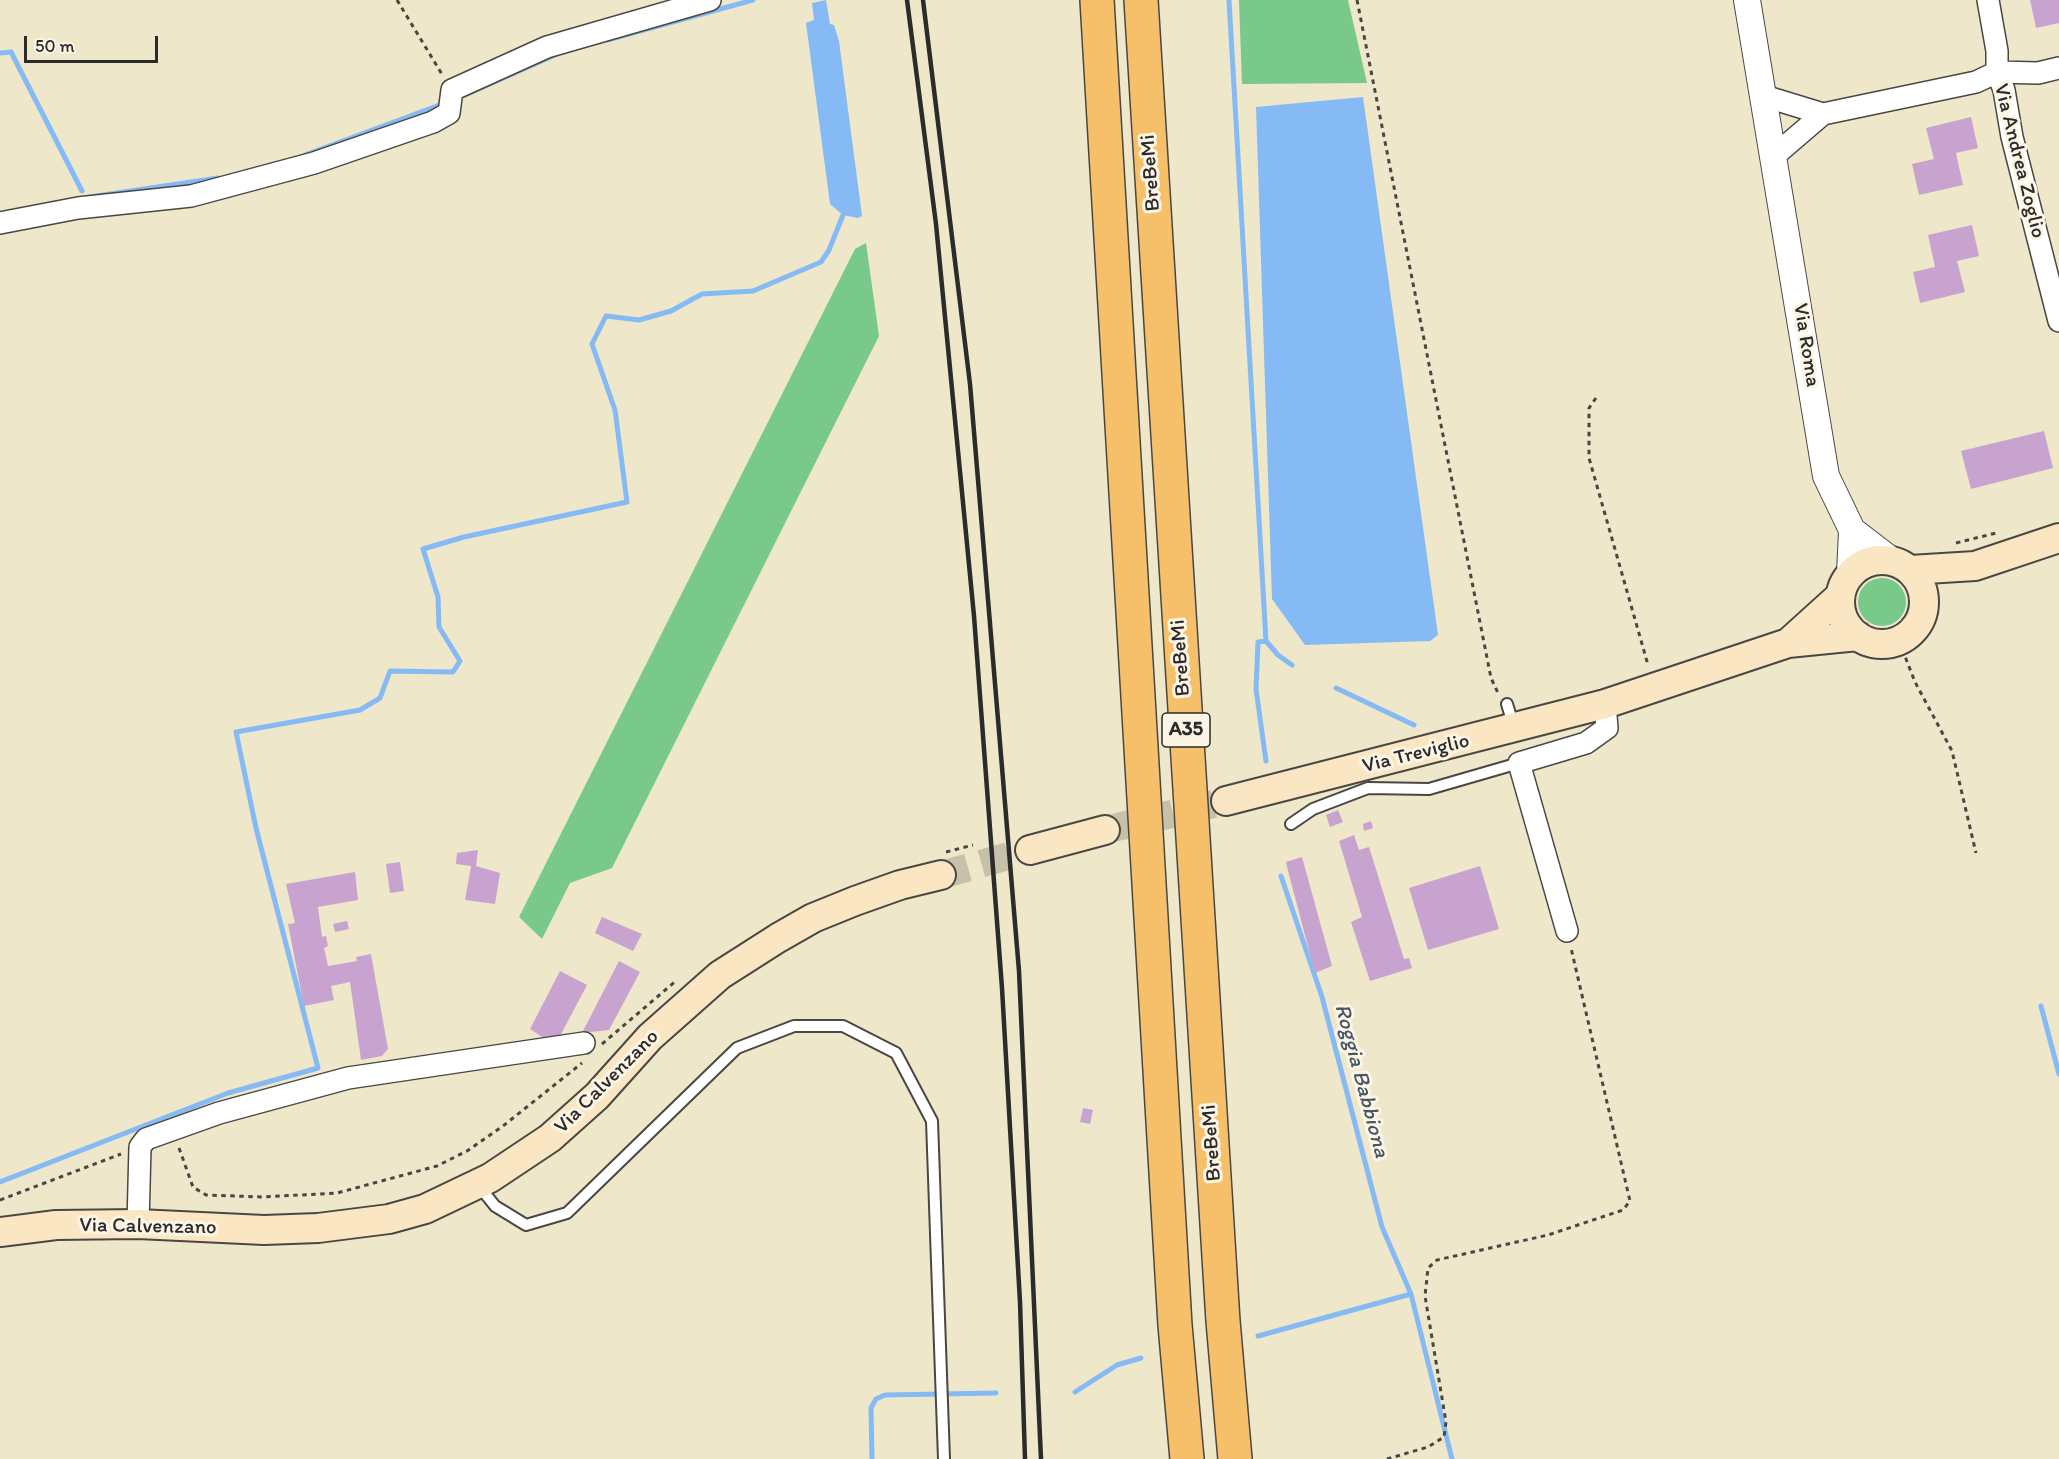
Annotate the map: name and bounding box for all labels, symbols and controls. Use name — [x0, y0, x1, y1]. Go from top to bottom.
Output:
scale bar — [27, 24, 160, 62]
text: 50 m — [35, 35, 75, 57]
street label: Via Andrea Zoglio — [1988, 81, 2050, 241]
street label: BreBeMi — [1136, 134, 1166, 212]
street label: Via Roma — [1787, 301, 1825, 389]
street label: BreBeMi — [1166, 619, 1196, 697]
road number: A35 — [1162, 713, 1210, 747]
street label: Via Treviglio — [1360, 729, 1472, 779]
water label: Roggia Babbiona — [1328, 1001, 1394, 1161]
street label: Via Calvenzano — [550, 1025, 664, 1139]
street label: BreBeMi — [1197, 1104, 1227, 1182]
street label: Via Calvenzano — [79, 1213, 217, 1241]

